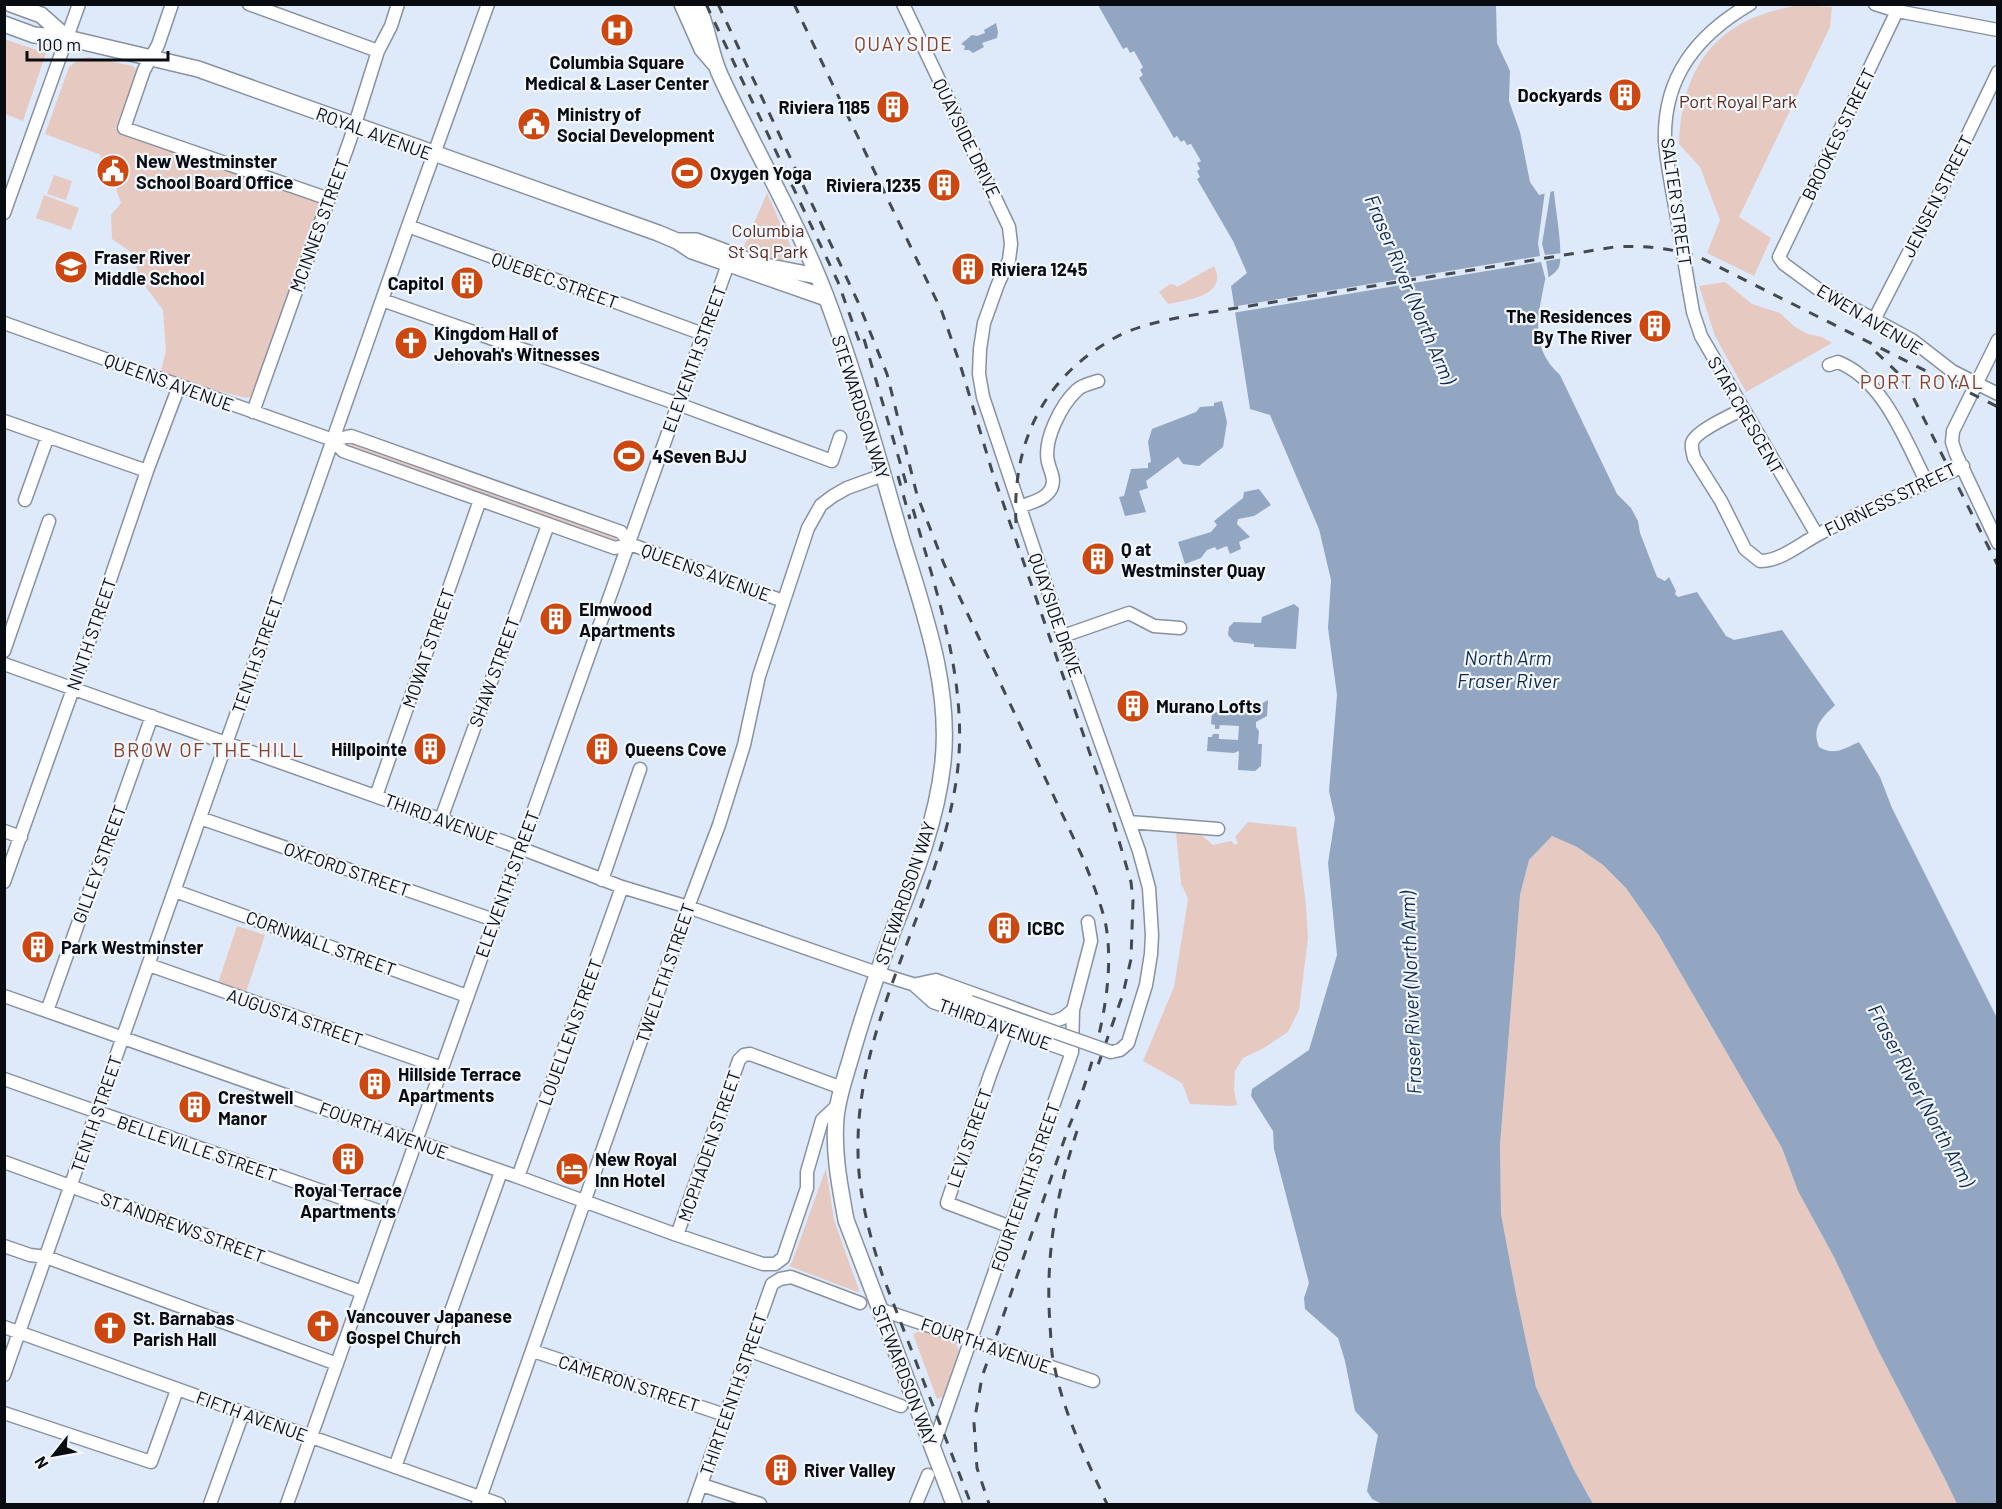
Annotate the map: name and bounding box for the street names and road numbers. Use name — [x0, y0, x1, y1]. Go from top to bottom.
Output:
street label: BROOKES STREET — [1797, 64, 1879, 204]
street label: QUAYSIDE DRIVE — [929, 75, 1005, 201]
street label: ROYAL AVENUE — [313, 102, 435, 164]
street label: JENSEN STREET — [1897, 131, 1977, 261]
street label: SALTER STREET — [1657, 137, 1697, 267]
street label: MCINNES STREET — [285, 155, 353, 295]
street label: QUEBEC STREET — [489, 247, 621, 313]
street label: EWEN AVENUE — [1813, 279, 1927, 359]
street label: ELEVENTH STREET — [657, 283, 731, 435]
street label: STEWARDSON WAY — [827, 332, 895, 482]
street label: QUEENS AVENUE — [101, 348, 237, 416]
street label: STAR CRESCENT — [1703, 352, 1789, 478]
street label: FURNESS STREET — [1821, 458, 1959, 540]
street label: QUEENS AVENUE — [638, 538, 774, 606]
street label: QUAYSIDE DRIVE — [1024, 550, 1088, 680]
street label: NINTH STREET — [61, 575, 121, 693]
street label: MOWAT STREET — [397, 585, 459, 711]
street label: TENTH STREET — [227, 594, 287, 716]
street label: SHAW STREET — [464, 614, 524, 730]
street label: THIRD AVENUE — [382, 788, 500, 850]
street label: GILLEY STREET — [67, 802, 131, 926]
street label: ELEVENTH STREET — [470, 808, 544, 960]
street label: STEWARDSON WAY — [870, 818, 940, 968]
street label: OXFORD STREET — [281, 837, 413, 901]
street label: TWELFTH STREET — [631, 900, 699, 1046]
street label: CORNWALL STREET — [243, 906, 399, 980]
street label: LOUELLEN STREET — [533, 956, 607, 1108]
street label: AUGUSTA STREET — [224, 983, 366, 1051]
street label: THIRD AVENUE — [936, 993, 1054, 1055]
street label: TENTH STREET — [66, 1053, 126, 1175]
street label: MCPHADEN STREET — [673, 1067, 745, 1225]
street label: LEVI STREET — [942, 1085, 996, 1191]
street label: FOURTH AVENUE — [317, 1096, 451, 1164]
street label: FOURTEENTH STREET — [986, 1100, 1064, 1274]
street label: BELLEVILLE STREET — [114, 1110, 280, 1186]
street label: ST ANDREWS STREET — [98, 1187, 268, 1267]
street label: STEWARDSON WAY — [868, 1301, 942, 1449]
street label: THIRTEENTH STREET — [695, 1310, 771, 1478]
street label: FOURTH AVENUE — [918, 1313, 1054, 1377]
street label: CAMERON STREET — [556, 1350, 702, 1416]
street label: FIFTH AVENUE — [193, 1386, 311, 1446]

